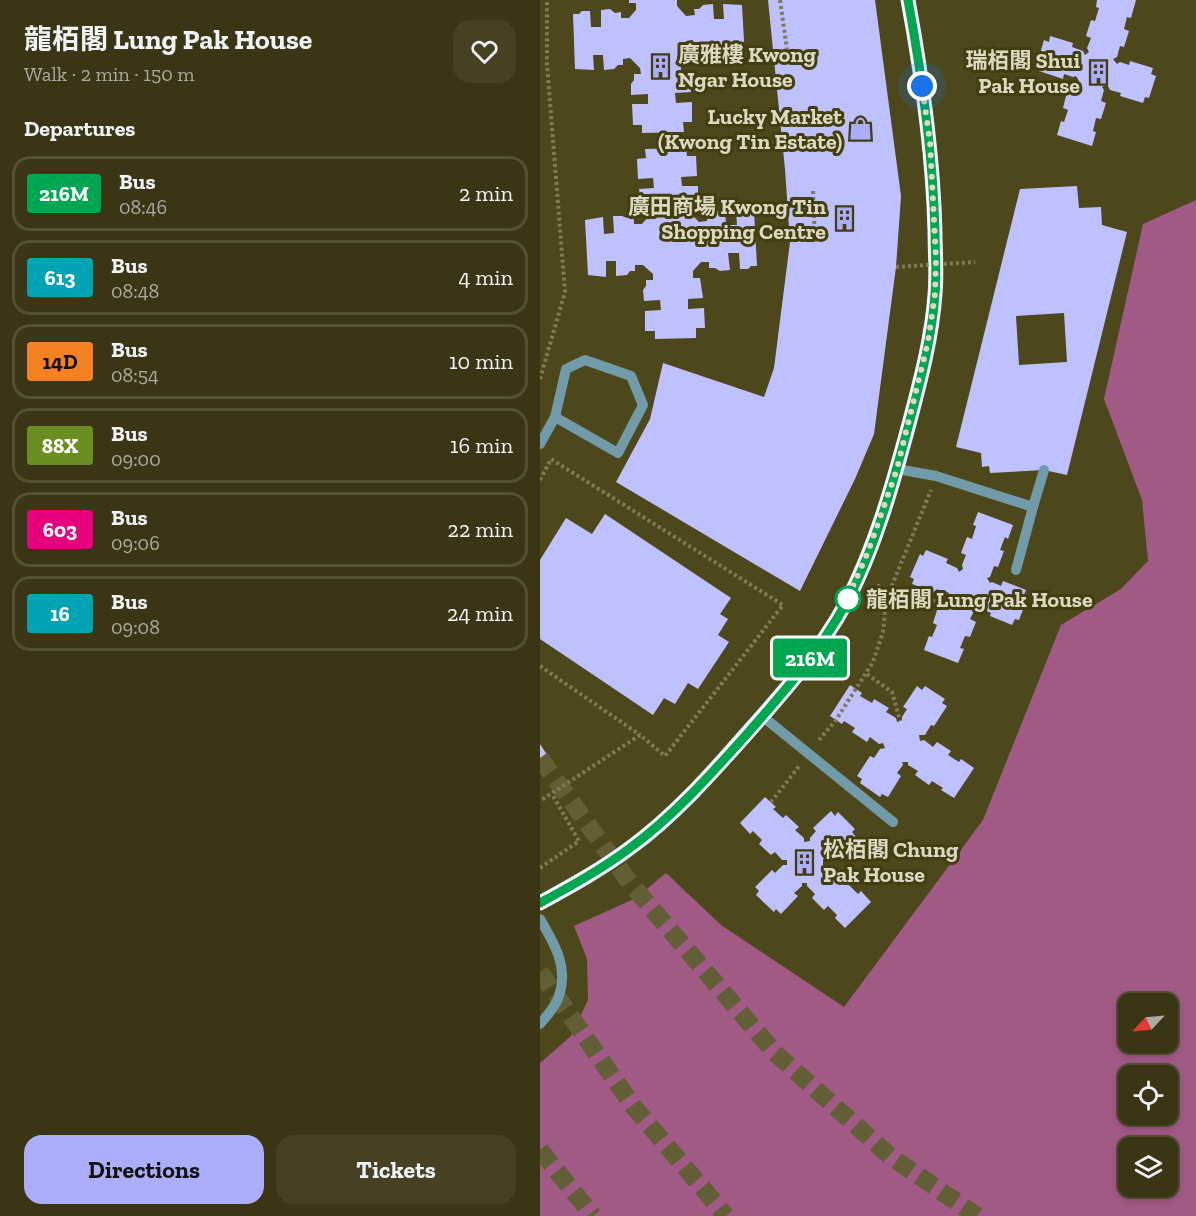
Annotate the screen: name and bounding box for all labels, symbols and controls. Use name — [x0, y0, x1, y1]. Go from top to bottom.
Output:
button: heart — [453, 20, 516, 83]
text: 龍栢閣 Lung Pak House — [24, 23, 312, 56]
place label: 廣雅樓 Kwong Ngar House — [678, 41, 816, 93]
place label: 瑞栢閣 Shui Pak House — [965, 47, 1080, 99]
building icon: 廣雅樓 Kwong Ngar House — [647, 54, 673, 80]
building icon: 瑞栢閣 Shui Pak House — [1085, 60, 1111, 86]
text: Walk · 2 min · 150 m — [24, 62, 195, 86]
your location — [907, 71, 937, 101]
place label: Lucky Market (Kwong Tin Estate) — [658, 103, 842, 155]
text: Departures — [24, 115, 135, 142]
shop icon: Lucky Market (Kwong Tin Estate) — [847, 116, 873, 142]
text: Bus — [119, 168, 156, 195]
text: 2 min — [459, 180, 513, 207]
text: 216M — [39, 181, 89, 206]
place label: 廣田商場 Kwong Tin Shopping Centre — [628, 193, 826, 245]
text: 08:46 — [119, 195, 167, 219]
building icon: 廣田商場 Kwong Tin Shopping Centre — [831, 206, 857, 232]
text: Bus — [111, 252, 148, 279]
text: 4 min — [458, 264, 513, 291]
text: 613 — [45, 265, 75, 290]
text: 08:48 — [111, 279, 159, 303]
text: Bus — [111, 336, 148, 363]
text: 10 min — [449, 348, 513, 375]
text: 14D — [42, 349, 78, 374]
text: 08:54 — [111, 363, 159, 387]
text: Bus — [111, 420, 148, 447]
text: 16 min — [450, 432, 513, 459]
text: 88X — [42, 433, 78, 458]
text: 09:00 — [111, 447, 161, 471]
text: Bus — [111, 504, 148, 531]
text: 22 min — [448, 516, 513, 543]
text: 603 — [43, 517, 77, 542]
text: 09:06 — [111, 531, 160, 555]
marker: 龍栢閣 Lung Pak House — [835, 586, 861, 612]
place label: 龍栢閣 Lung Pak House — [866, 586, 1093, 613]
text: Bus — [111, 588, 148, 615]
text: 24 min — [447, 600, 513, 627]
text: 16 — [50, 601, 70, 626]
text: 09:08 — [111, 615, 160, 639]
line badge: 216M — [768, 638, 852, 678]
text: 216M — [785, 646, 835, 671]
place label: 松栢閣 Chung Pak House — [823, 836, 959, 888]
building icon: 松栢閣 Chung Pak House — [792, 849, 818, 875]
north arrow — [1118, 993, 1178, 1053]
map controls — [1118, 993, 1178, 1197]
button: locate — [1118, 1065, 1178, 1125]
button: Directions — [24, 1135, 264, 1204]
button: Tickets — [276, 1135, 516, 1204]
button: layers — [1118, 1137, 1178, 1197]

